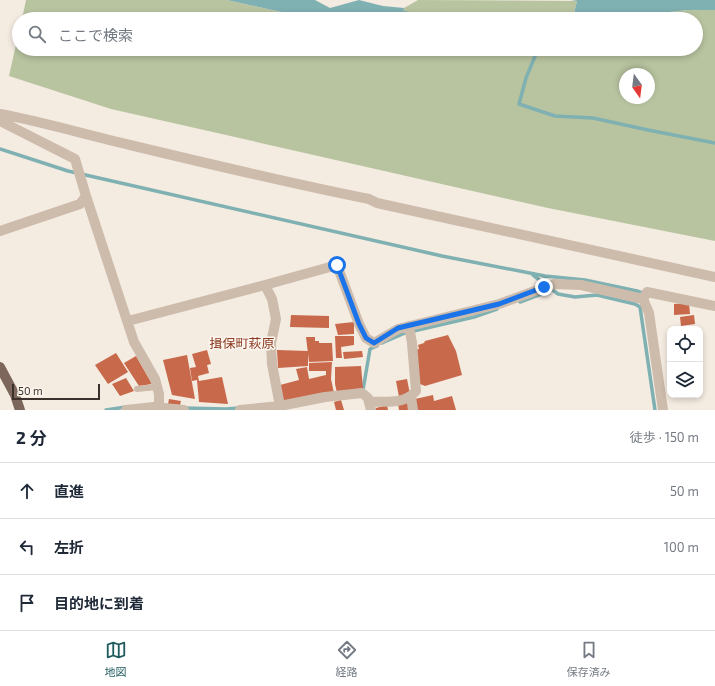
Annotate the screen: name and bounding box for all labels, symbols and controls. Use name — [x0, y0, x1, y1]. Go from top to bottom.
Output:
search box — [12, 12, 703, 56]
icon: search — [26, 23, 48, 45]
text: ここで検索 — [58, 26, 133, 44]
north arrow — [619, 68, 655, 104]
route start — [328, 256, 346, 274]
route end — [535, 278, 553, 296]
map controls — [667, 326, 703, 398]
button: locate — [667, 326, 703, 362]
district label: 揖保町萩原 — [209, 335, 275, 351]
button: layers — [667, 362, 703, 398]
scale bar — [12, 382, 100, 401]
text: 50 m — [18, 384, 43, 397]
text: 2 分 — [16, 427, 47, 447]
text: 徒歩 · 150 m — [630, 429, 699, 445]
icon: ahead — [16, 480, 38, 502]
text: 直進 — [54, 482, 84, 500]
text: 50 m — [670, 483, 699, 499]
icon: left — [16, 536, 38, 558]
text: 左折 — [54, 538, 84, 556]
text: 100 m — [664, 539, 699, 555]
icon: arrive — [16, 592, 38, 614]
text: 目的地に到着 — [54, 594, 144, 612]
tab: 地図 — [105, 639, 127, 679]
tab: 経路 — [336, 639, 358, 679]
tab: 保存済み — [567, 639, 611, 679]

